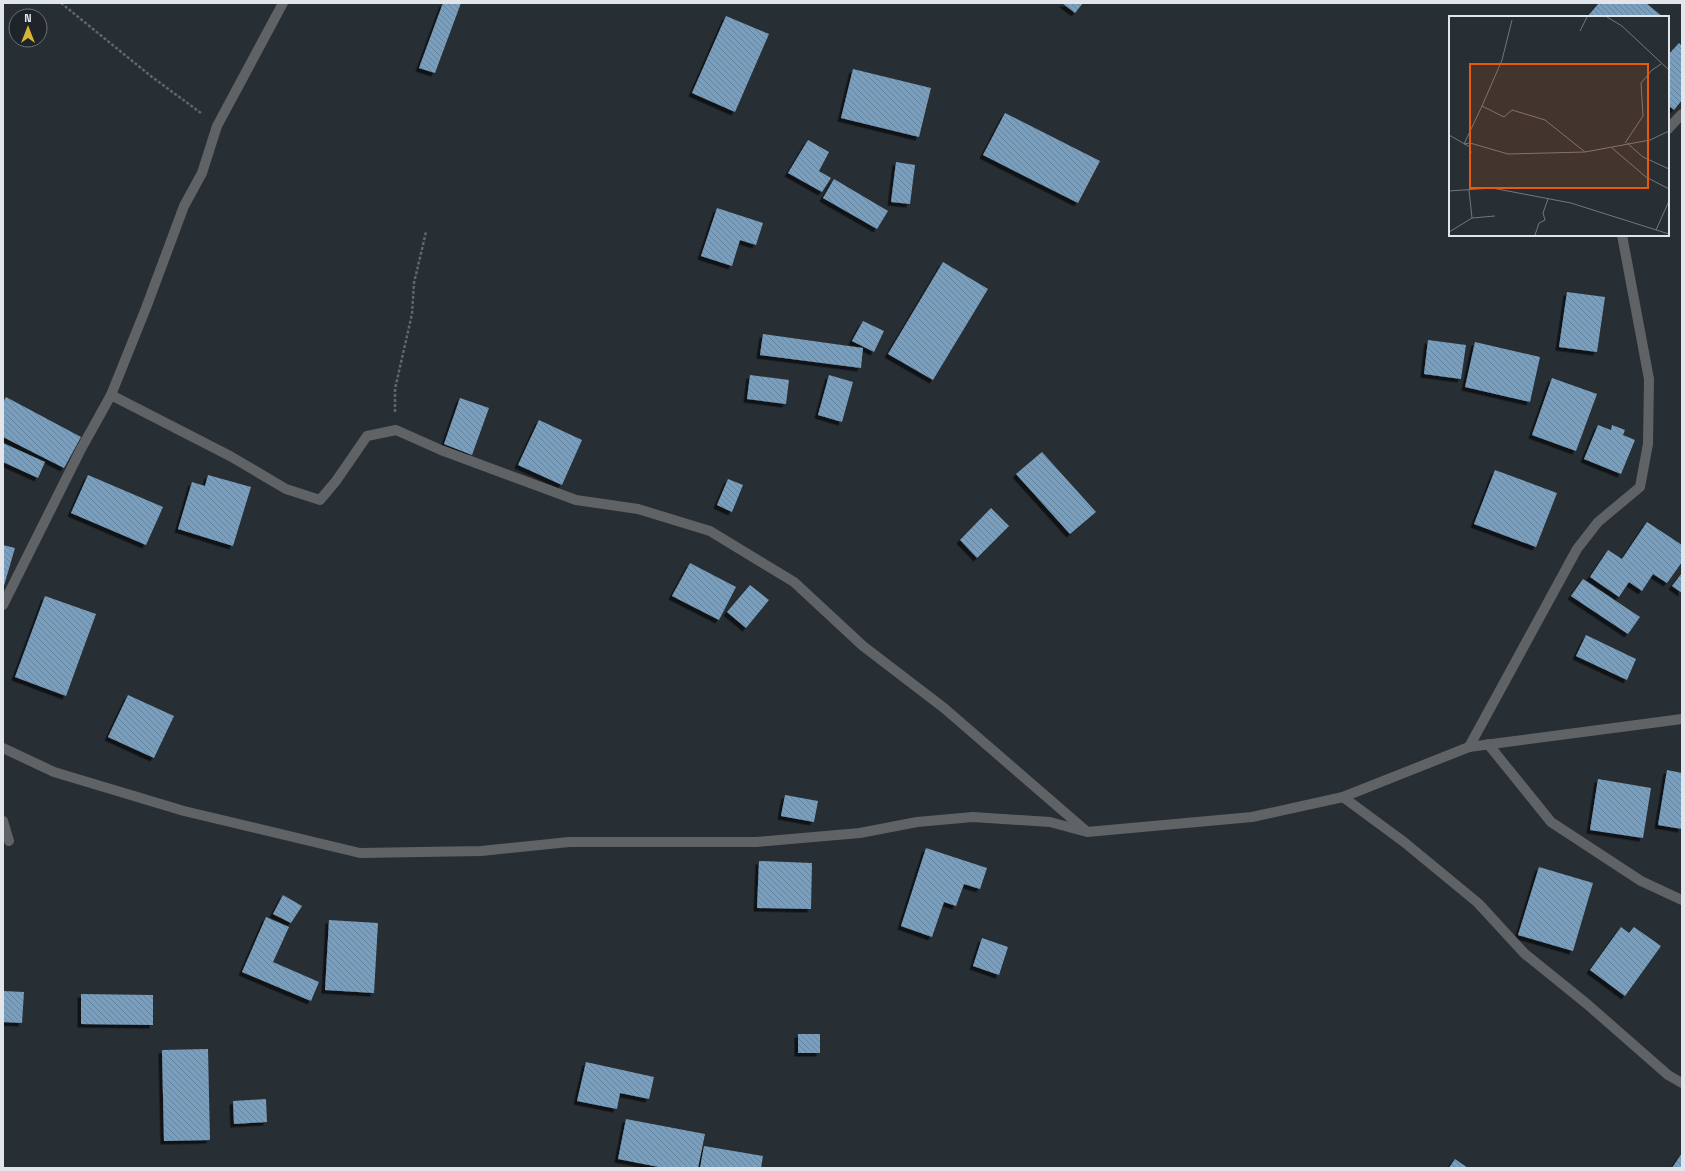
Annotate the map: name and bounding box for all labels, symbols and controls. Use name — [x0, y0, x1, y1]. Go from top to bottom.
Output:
north arrow — [8, 8, 48, 48]
text: N — [24, 11, 32, 25]
inset map — [1449, 16, 1669, 236]

